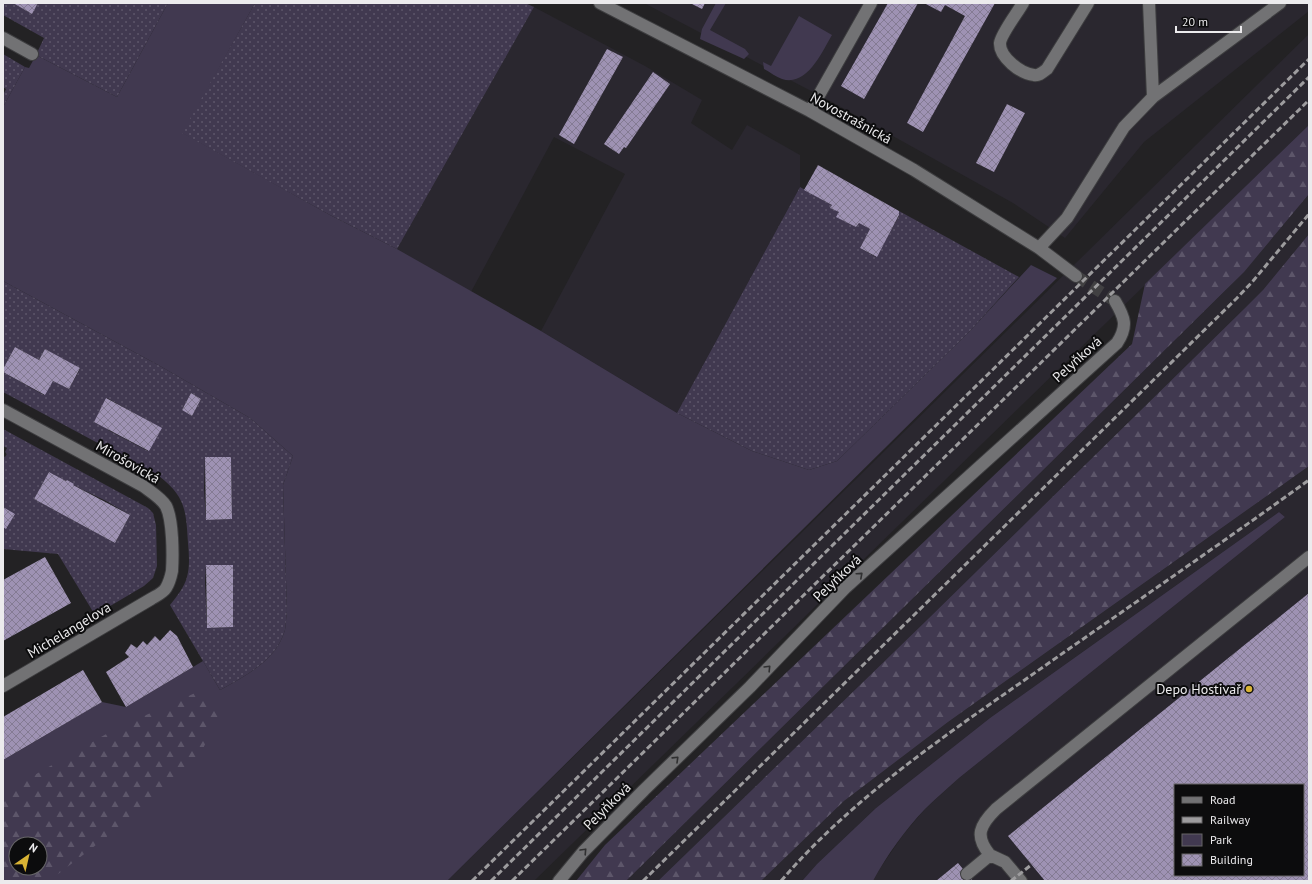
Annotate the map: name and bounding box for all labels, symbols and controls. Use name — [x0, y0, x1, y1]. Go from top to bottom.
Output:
scale bar — [1176, 8, 1241, 34]
text: 20 m — [1182, 14, 1208, 29]
street label: Novostrašnická — [807, 88, 895, 148]
street label: Pelyňková — [1049, 332, 1105, 386]
street label: Mirošovická — [93, 437, 163, 488]
street label: Pelyňková — [809, 551, 865, 605]
one-way arrow — [855, 573, 863, 580]
street label: Michelangelova — [24, 598, 114, 662]
one-way arrow — [764, 665, 771, 673]
place label: Depo Hostivař — [1156, 680, 1241, 698]
marker: Depo Hostivař — [1244, 684, 1254, 694]
one-way arrow — [671, 756, 679, 764]
street label: Pelyňková — [579, 778, 635, 834]
legend — [1174, 784, 1304, 876]
text: Road — [1210, 792, 1235, 807]
text: Railway — [1210, 812, 1250, 827]
text: Park — [1210, 832, 1232, 847]
north arrow — [8, 836, 48, 876]
text: N — [27, 840, 41, 856]
one-way arrow — [579, 848, 587, 856]
text: Building — [1210, 852, 1253, 867]

